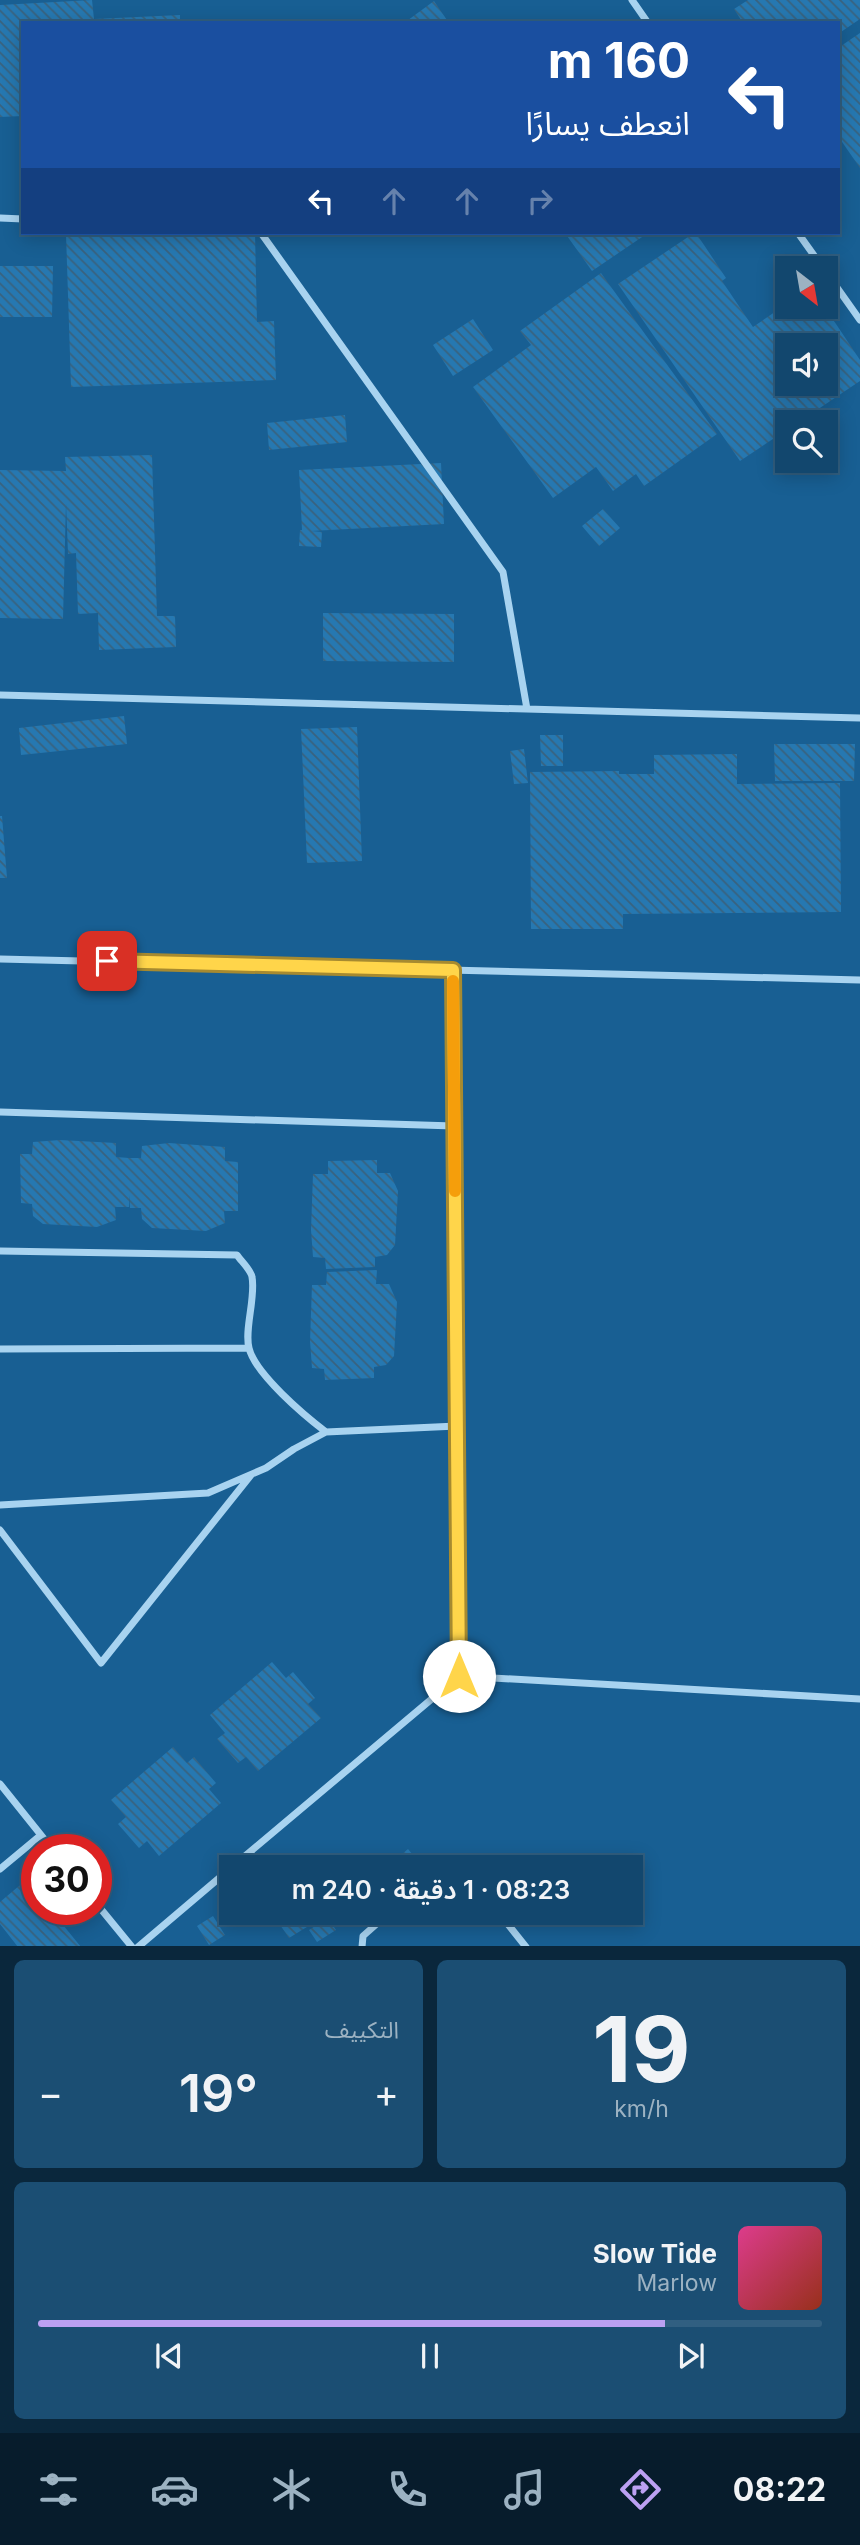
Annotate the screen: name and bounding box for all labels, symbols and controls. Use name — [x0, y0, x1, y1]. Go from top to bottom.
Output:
text: 160 m — [548, 31, 690, 90]
icon: left — [714, 49, 805, 140]
text: انعطف يسارًا — [526, 104, 690, 143]
icon: left — [302, 182, 340, 220]
icon: ahead — [375, 182, 413, 220]
icon: ahead — [448, 182, 486, 220]
icon: right — [521, 182, 559, 220]
north arrow — [775, 256, 838, 318]
map controls — [775, 256, 838, 473]
button: sound — [775, 333, 838, 396]
button: search — [775, 410, 838, 473]
pin — [77, 931, 137, 991]
icon: arrive — [88, 942, 126, 980]
position arrow — [422, 1639, 496, 1713]
speed limit sign: 30 — [21, 1834, 112, 1925]
text: 08:23 · 1 دقيقة · 240 m — [292, 1874, 570, 1905]
text: 19 — [592, 1994, 691, 2104]
text: التكييف — [325, 2016, 399, 2044]
text: 19° — [179, 2062, 258, 2125]
text: − — [38, 2070, 63, 2116]
text: + — [374, 2070, 399, 2116]
text: km/h — [614, 2095, 669, 2123]
text: Slow Tide — [593, 2238, 717, 2269]
text: Marlow — [637, 2269, 717, 2297]
icon: previous — [150, 2337, 188, 2375]
icon: pause — [411, 2337, 449, 2375]
icon: next — [672, 2337, 710, 2375]
icon: filters — [34, 2465, 83, 2514]
icon: car — [150, 2465, 199, 2514]
icon: climate — [267, 2465, 316, 2514]
icon: phone — [383, 2465, 432, 2514]
icon: music — [500, 2465, 549, 2514]
icon: directions — [616, 2465, 665, 2514]
text: 08:22 — [733, 2470, 826, 2509]

